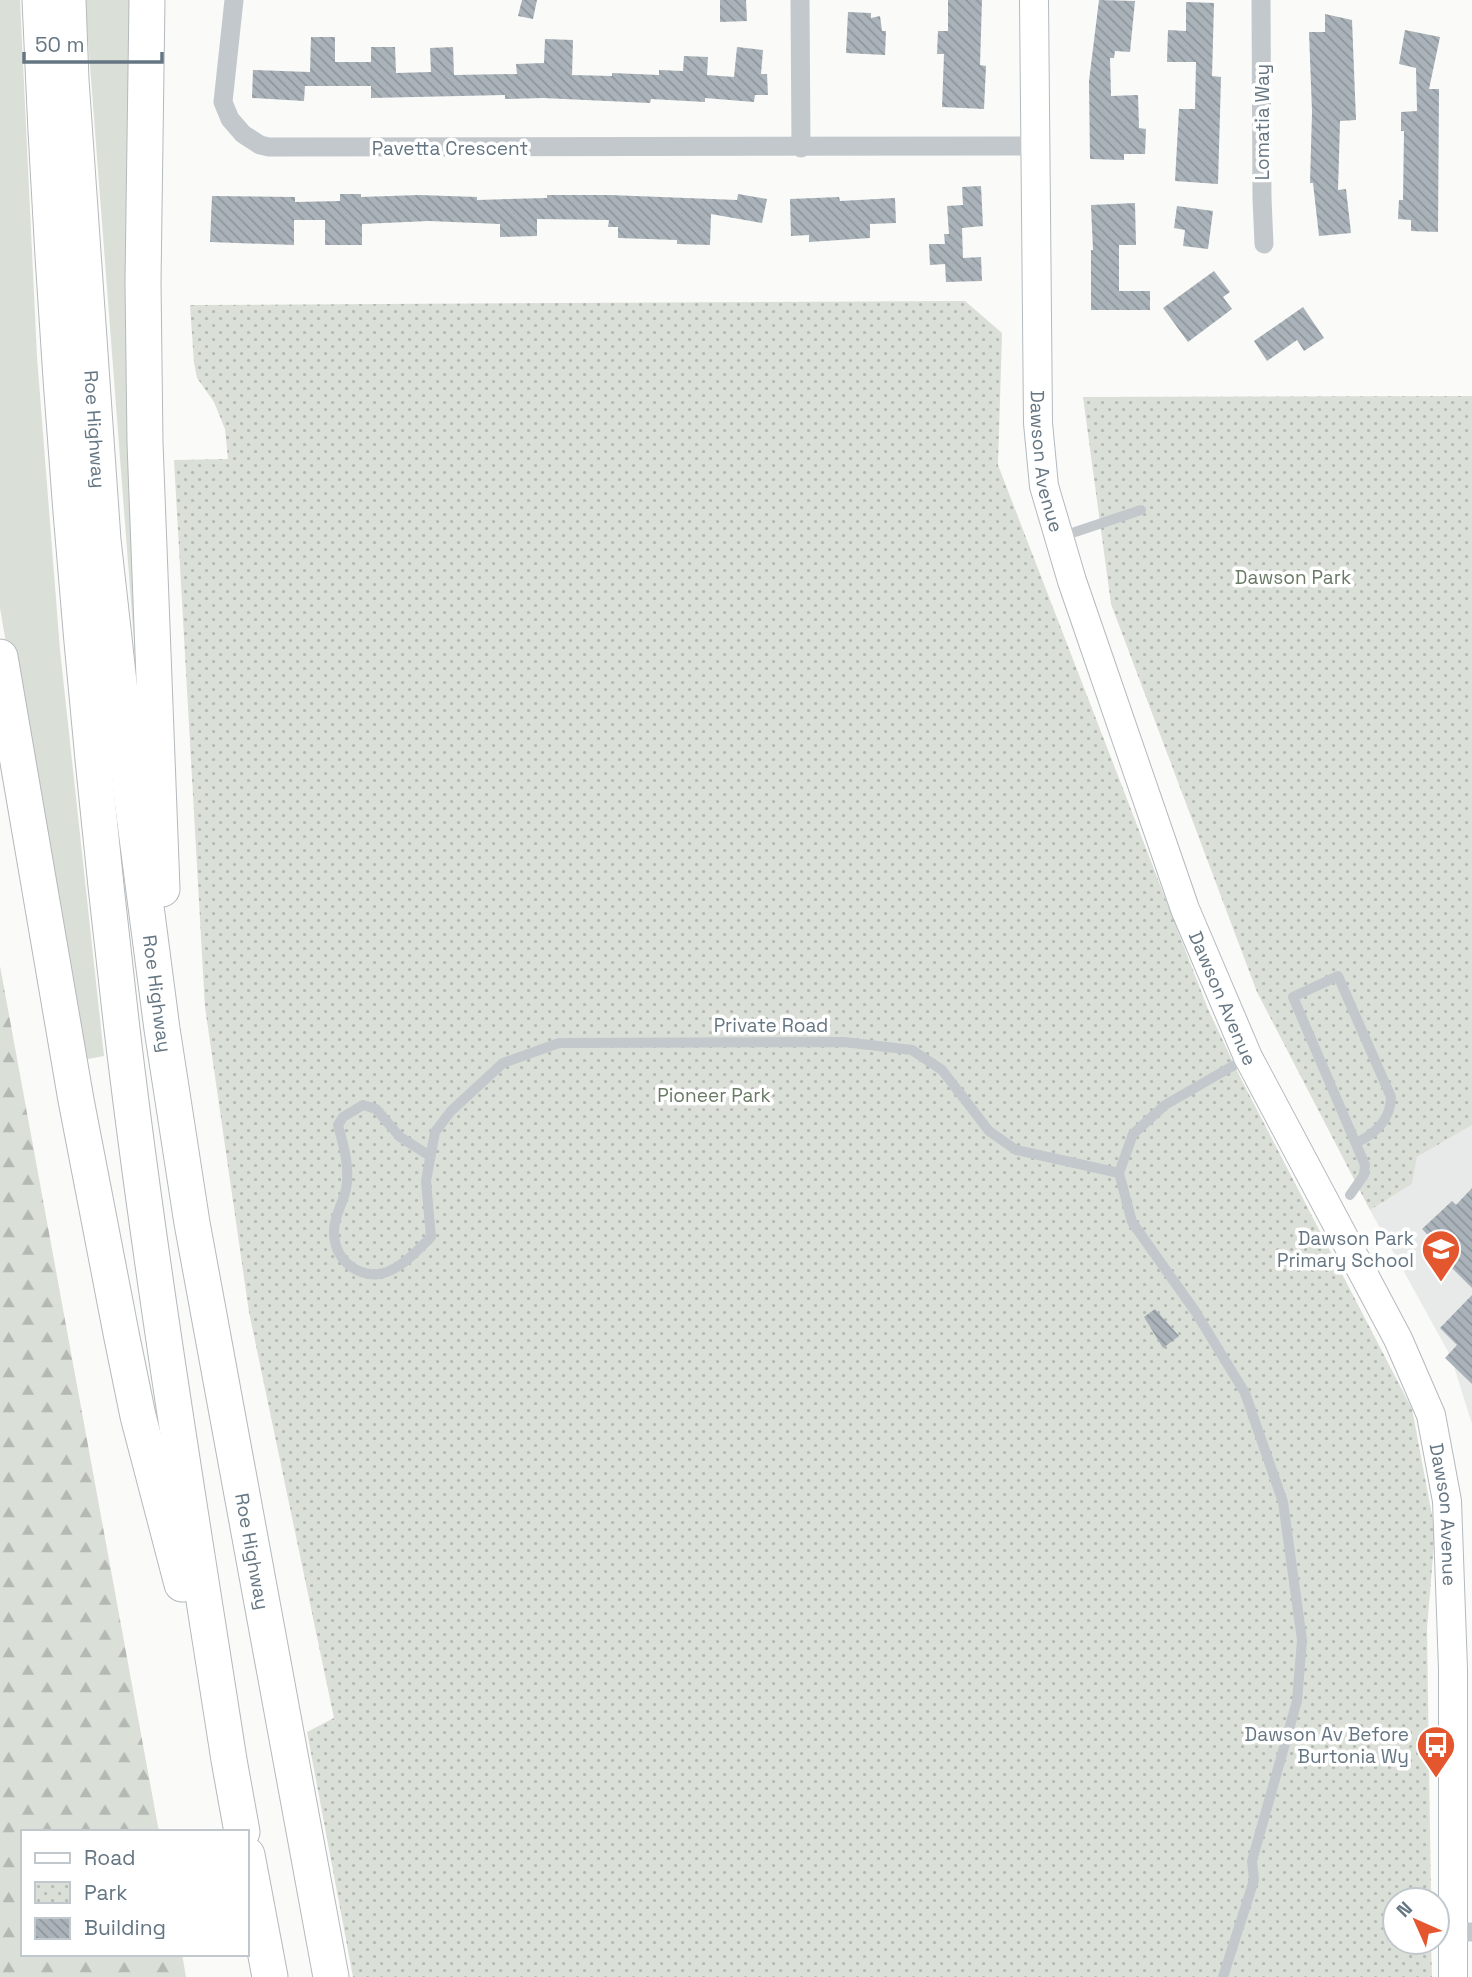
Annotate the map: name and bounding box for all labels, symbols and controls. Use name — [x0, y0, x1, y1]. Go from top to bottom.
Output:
scale bar — [24, 21, 163, 65]
text: 50 m — [35, 31, 85, 58]
street label: Lomatia Way — [1250, 64, 1275, 180]
street label: Pavetta Crescent — [372, 136, 528, 161]
street label: Roe Highway — [78, 369, 111, 489]
street label: Dawson Avenue — [1025, 390, 1069, 535]
park label: Dawson Park — [1235, 565, 1351, 590]
street label: Dawson Avenue — [1183, 927, 1262, 1070]
street label: Roe Highway — [137, 933, 177, 1054]
street label: Private Road — [714, 1013, 828, 1038]
park label: Pioneer Park — [657, 1083, 771, 1108]
place label: Dawson Park Primary School — [1277, 1226, 1414, 1273]
school or university icon: Dawson Park Primary School — [1420, 1228, 1462, 1283]
street label: Dawson Avenue — [1423, 1441, 1462, 1586]
street label: Roe Highway — [229, 1491, 275, 1612]
place label: Dawson Av Before Burtonia Wy — [1245, 1722, 1409, 1769]
bus stop icon: Dawson Av Before Burtonia Wy — [1415, 1724, 1457, 1779]
legend — [21, 1830, 248, 1956]
text: Road — [84, 1844, 136, 1871]
text: Park — [84, 1879, 128, 1906]
north arrow — [1381, 1886, 1451, 1956]
text: N — [1391, 1896, 1418, 1923]
text: Building — [84, 1914, 166, 1941]

